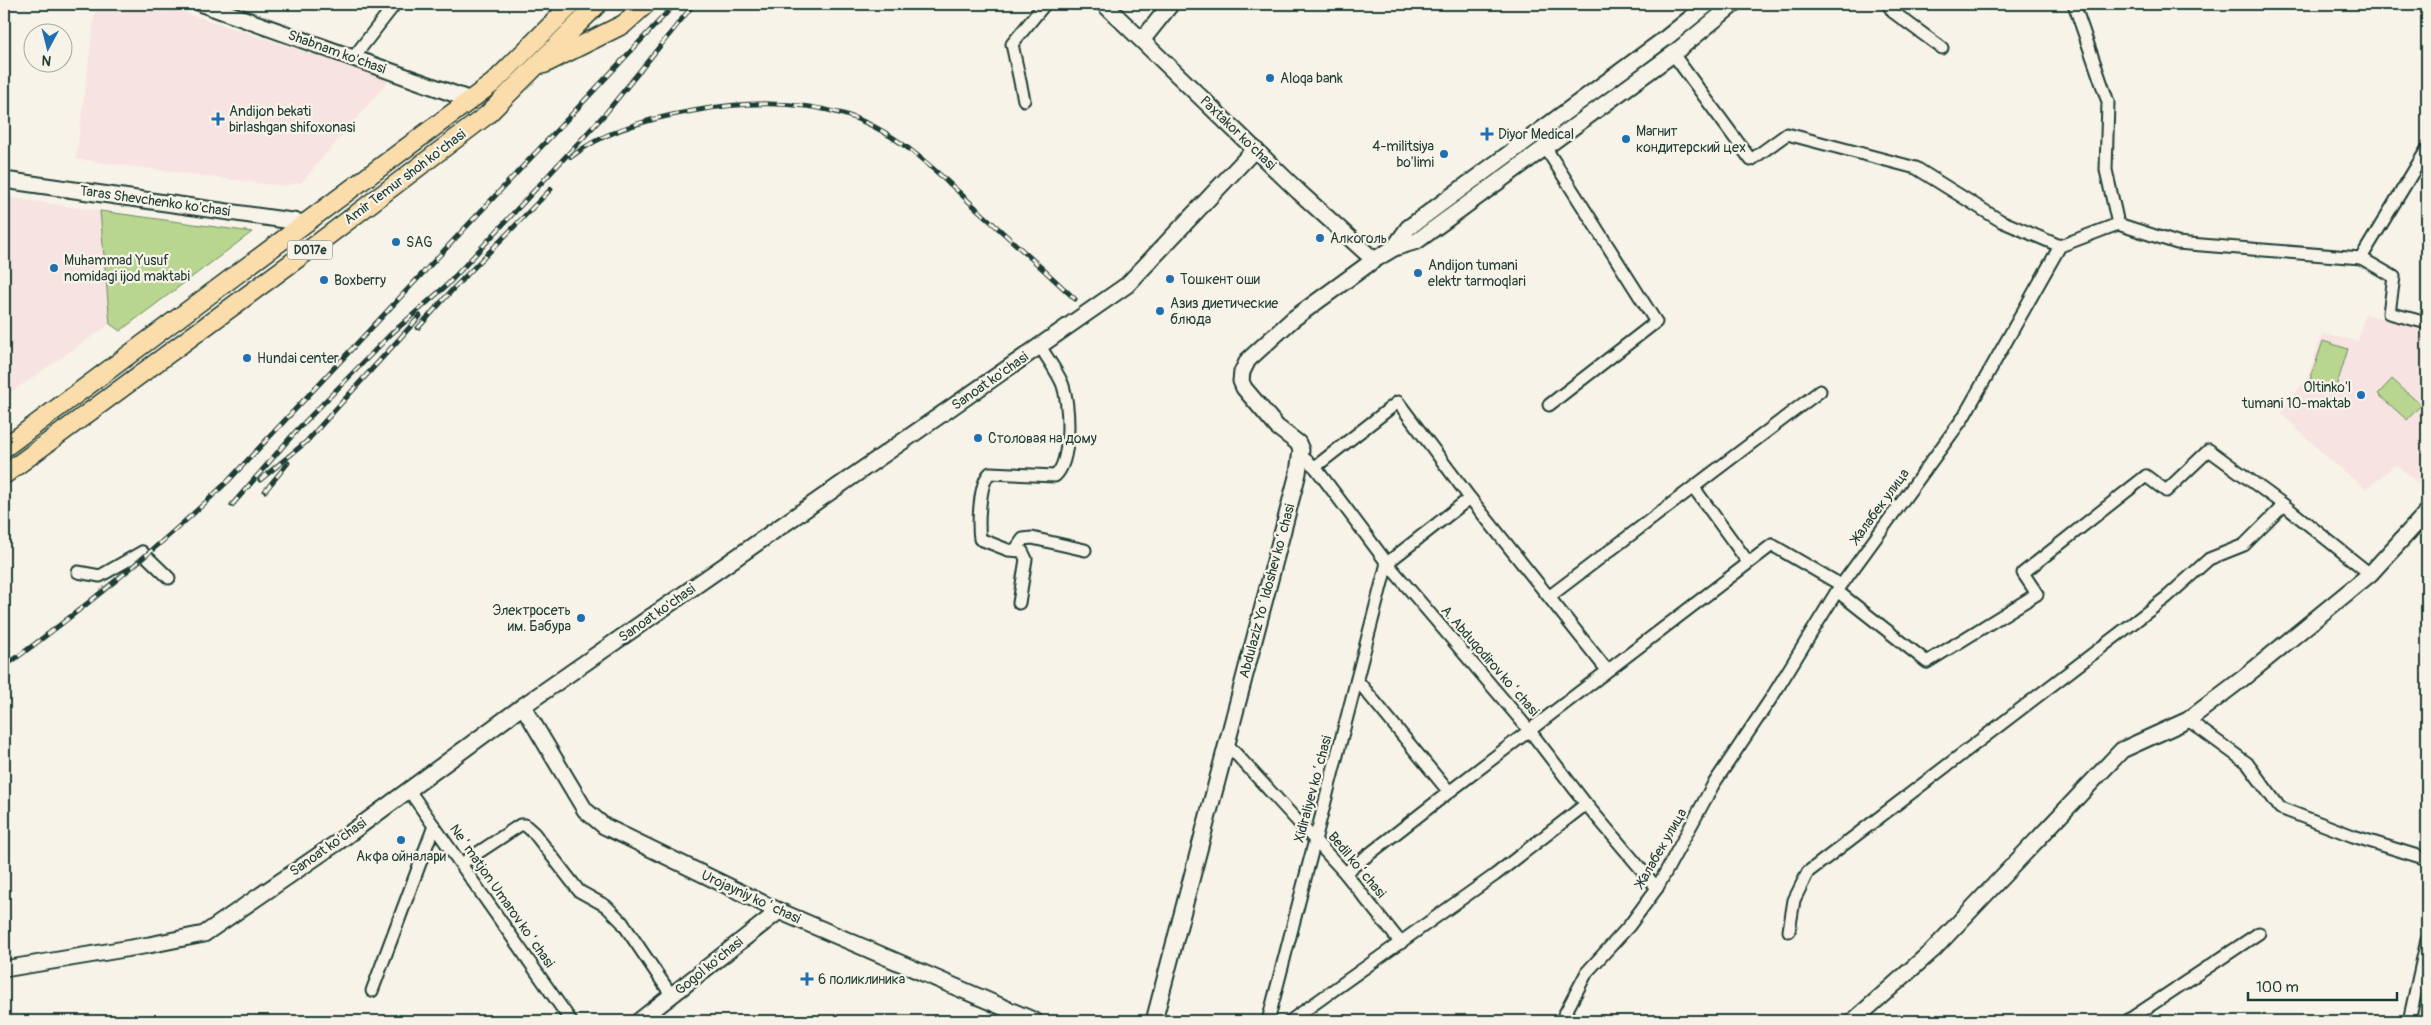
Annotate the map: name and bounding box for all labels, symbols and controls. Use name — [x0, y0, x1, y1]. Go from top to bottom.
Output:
north arrow — [22, 22, 72, 72]
street label: Shabnam ko'chasi — [286, 26, 389, 78]
text: N — [41, 51, 52, 69]
place label: Aloqa bank — [1280, 70, 1343, 87]
marker: Aloqa bank — [1264, 72, 1276, 84]
street label: Paxtakor ko'chasi — [1196, 92, 1280, 174]
place label: Аndijon bekati birlashgan shifoxonasi — [229, 103, 356, 136]
marker: Аndijon bekati birlashgan shifoxonasi — [211, 112, 225, 126]
place label: Магнит кондитерский цех — [1636, 123, 1746, 156]
street label: Amir Temur shoh ko'chasi — [341, 125, 470, 228]
place label: Diyor Medical — [1498, 126, 1574, 143]
marker: Diyor Medical — [1480, 127, 1494, 141]
marker: Магнит кондитерский цех — [1620, 133, 1632, 145]
place label: 4-militsiya bo'limi — [1372, 138, 1435, 171]
marker: 4-militsiya bo'limi — [1438, 148, 1450, 160]
street label: Taras Shevchenko ko'chasi — [79, 182, 232, 220]
place label: Алкоголь — [1330, 230, 1387, 247]
marker: Алкоголь — [1314, 232, 1326, 244]
place label: SAG — [406, 234, 433, 251]
marker: SAG — [390, 236, 402, 248]
road number: D017e — [288, 240, 332, 260]
place label: Muhammad Yusuf nomidagi ijod maktabi — [64, 252, 190, 285]
place label: Andijon tumani elektr tarmoqlari — [1428, 257, 1526, 290]
marker: Muhammad Yusuf nomidagi ijod maktabi — [48, 262, 60, 274]
marker: Andijon tumani elektr tarmoqlari — [1412, 267, 1424, 279]
place label: Тошкент оши — [1180, 271, 1260, 288]
place label: Boxberry — [334, 272, 386, 289]
marker: Тошкент оши — [1164, 273, 1176, 285]
marker: Boxberry — [318, 274, 330, 286]
place label: Азиз диетические блюда — [1170, 295, 1278, 328]
marker: Азиз диетические блюда — [1154, 305, 1166, 317]
street label: Sanoat ko'chasi — [948, 348, 1032, 414]
place label: Hundai center — [257, 350, 339, 367]
marker: Hundai center — [241, 352, 253, 364]
place label: Oltinko'l tumani 10-maktab — [2241, 379, 2351, 412]
marker: Oltinko'l tumani 10-maktab — [2355, 389, 2367, 401]
place label: Столовая на дому — [988, 430, 1097, 447]
marker: Столовая на дому — [972, 432, 984, 444]
street label: Жалабек улица — [1846, 465, 1913, 548]
street label: Abdulaziz Yoʻldoshev koʻchasi — [1236, 501, 1299, 680]
street label: Sanoat ko'chasi — [615, 580, 699, 646]
place label: Электросеть им. Бабура — [493, 602, 571, 635]
street label: A. Abduqodirov koʻchasi — [1437, 602, 1543, 720]
marker: Электросеть им. Бабура — [575, 612, 587, 624]
street label: Xidiraliyev koʻchasi — [1291, 733, 1336, 844]
street label: Жалабек улица — [1631, 805, 1690, 892]
street label: Sanoat ko'chasi — [286, 814, 370, 880]
street label: Neʻmatjon Umarov koʻchasi — [446, 821, 558, 971]
street label: Bedil koʻchasi — [1324, 828, 1390, 902]
marker: Акфа ойналари — [395, 834, 407, 846]
place label: Акфа ойналари — [356, 848, 446, 865]
street label: Urоjayniy koʻchasi — [699, 867, 804, 928]
street label: Gogol ko'chasi — [671, 933, 747, 999]
scale bar — [2248, 970, 2397, 1002]
place label: 6 поликлиника — [818, 971, 905, 988]
marker: 6 поликлиника — [800, 972, 814, 986]
text: 100 m — [2256, 978, 2299, 997]

